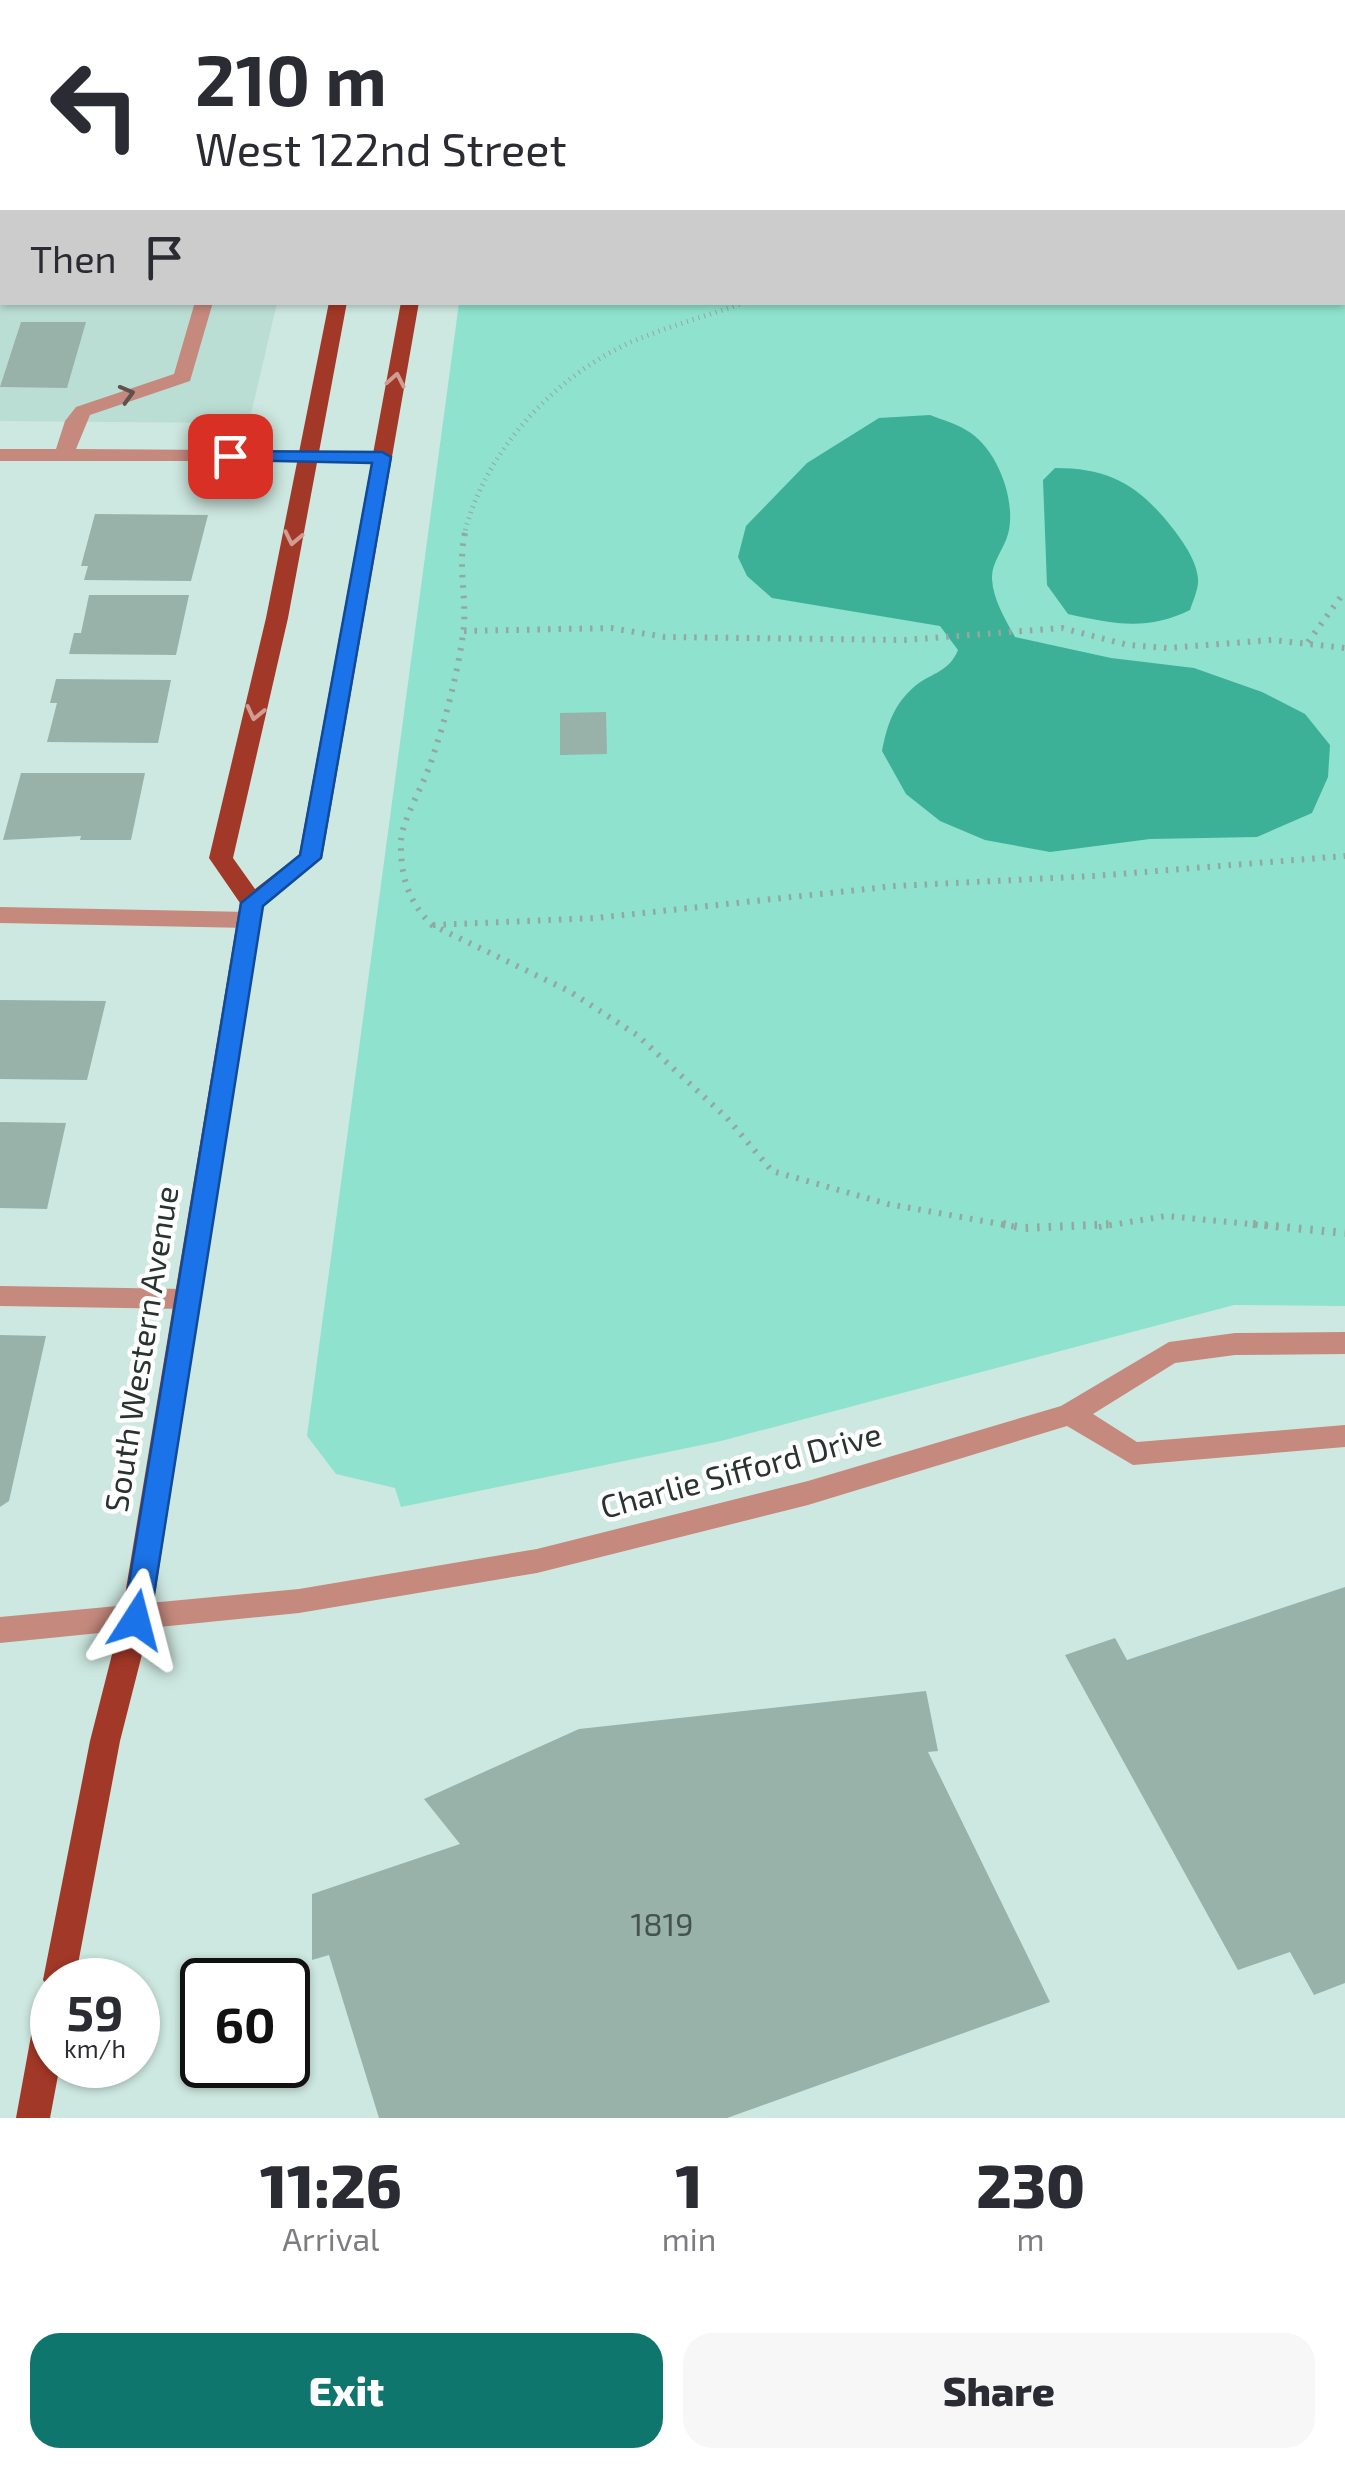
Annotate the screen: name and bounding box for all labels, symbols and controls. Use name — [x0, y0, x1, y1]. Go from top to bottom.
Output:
text: 210 m — [195, 36, 387, 120]
icon: left — [30, 40, 160, 170]
text: West 122nd Street — [195, 121, 567, 175]
icon: arrive — [137, 230, 192, 285]
text: Then — [30, 235, 117, 281]
one-way arrow — [385, 372, 406, 388]
one-way arrow — [118, 385, 135, 406]
pin — [188, 414, 273, 499]
icon: arrive — [203, 429, 258, 484]
one-way arrow — [284, 529, 305, 546]
one-way arrow — [246, 704, 267, 721]
street label: South Western Avenue — [95, 1183, 185, 1514]
street label: Charlie Sifford Drive — [596, 1413, 885, 1525]
position arrow — [84, 1568, 188, 1672]
house number: 1819 — [630, 1904, 694, 1942]
speed limit sign: 60 — [180, 1958, 310, 2088]
text: 59 — [66, 1981, 124, 2041]
text: km/h — [64, 2033, 126, 2063]
text: 11:26 — [260, 2148, 402, 2220]
text: 1 — [675, 2148, 703, 2220]
text: 230 — [976, 2148, 1085, 2220]
text: Arrival — [282, 2219, 380, 2257]
text: min — [662, 2219, 716, 2257]
text: m — [1017, 2219, 1045, 2257]
button: Exit — [30, 2333, 663, 2448]
button: Share — [683, 2333, 1315, 2448]

